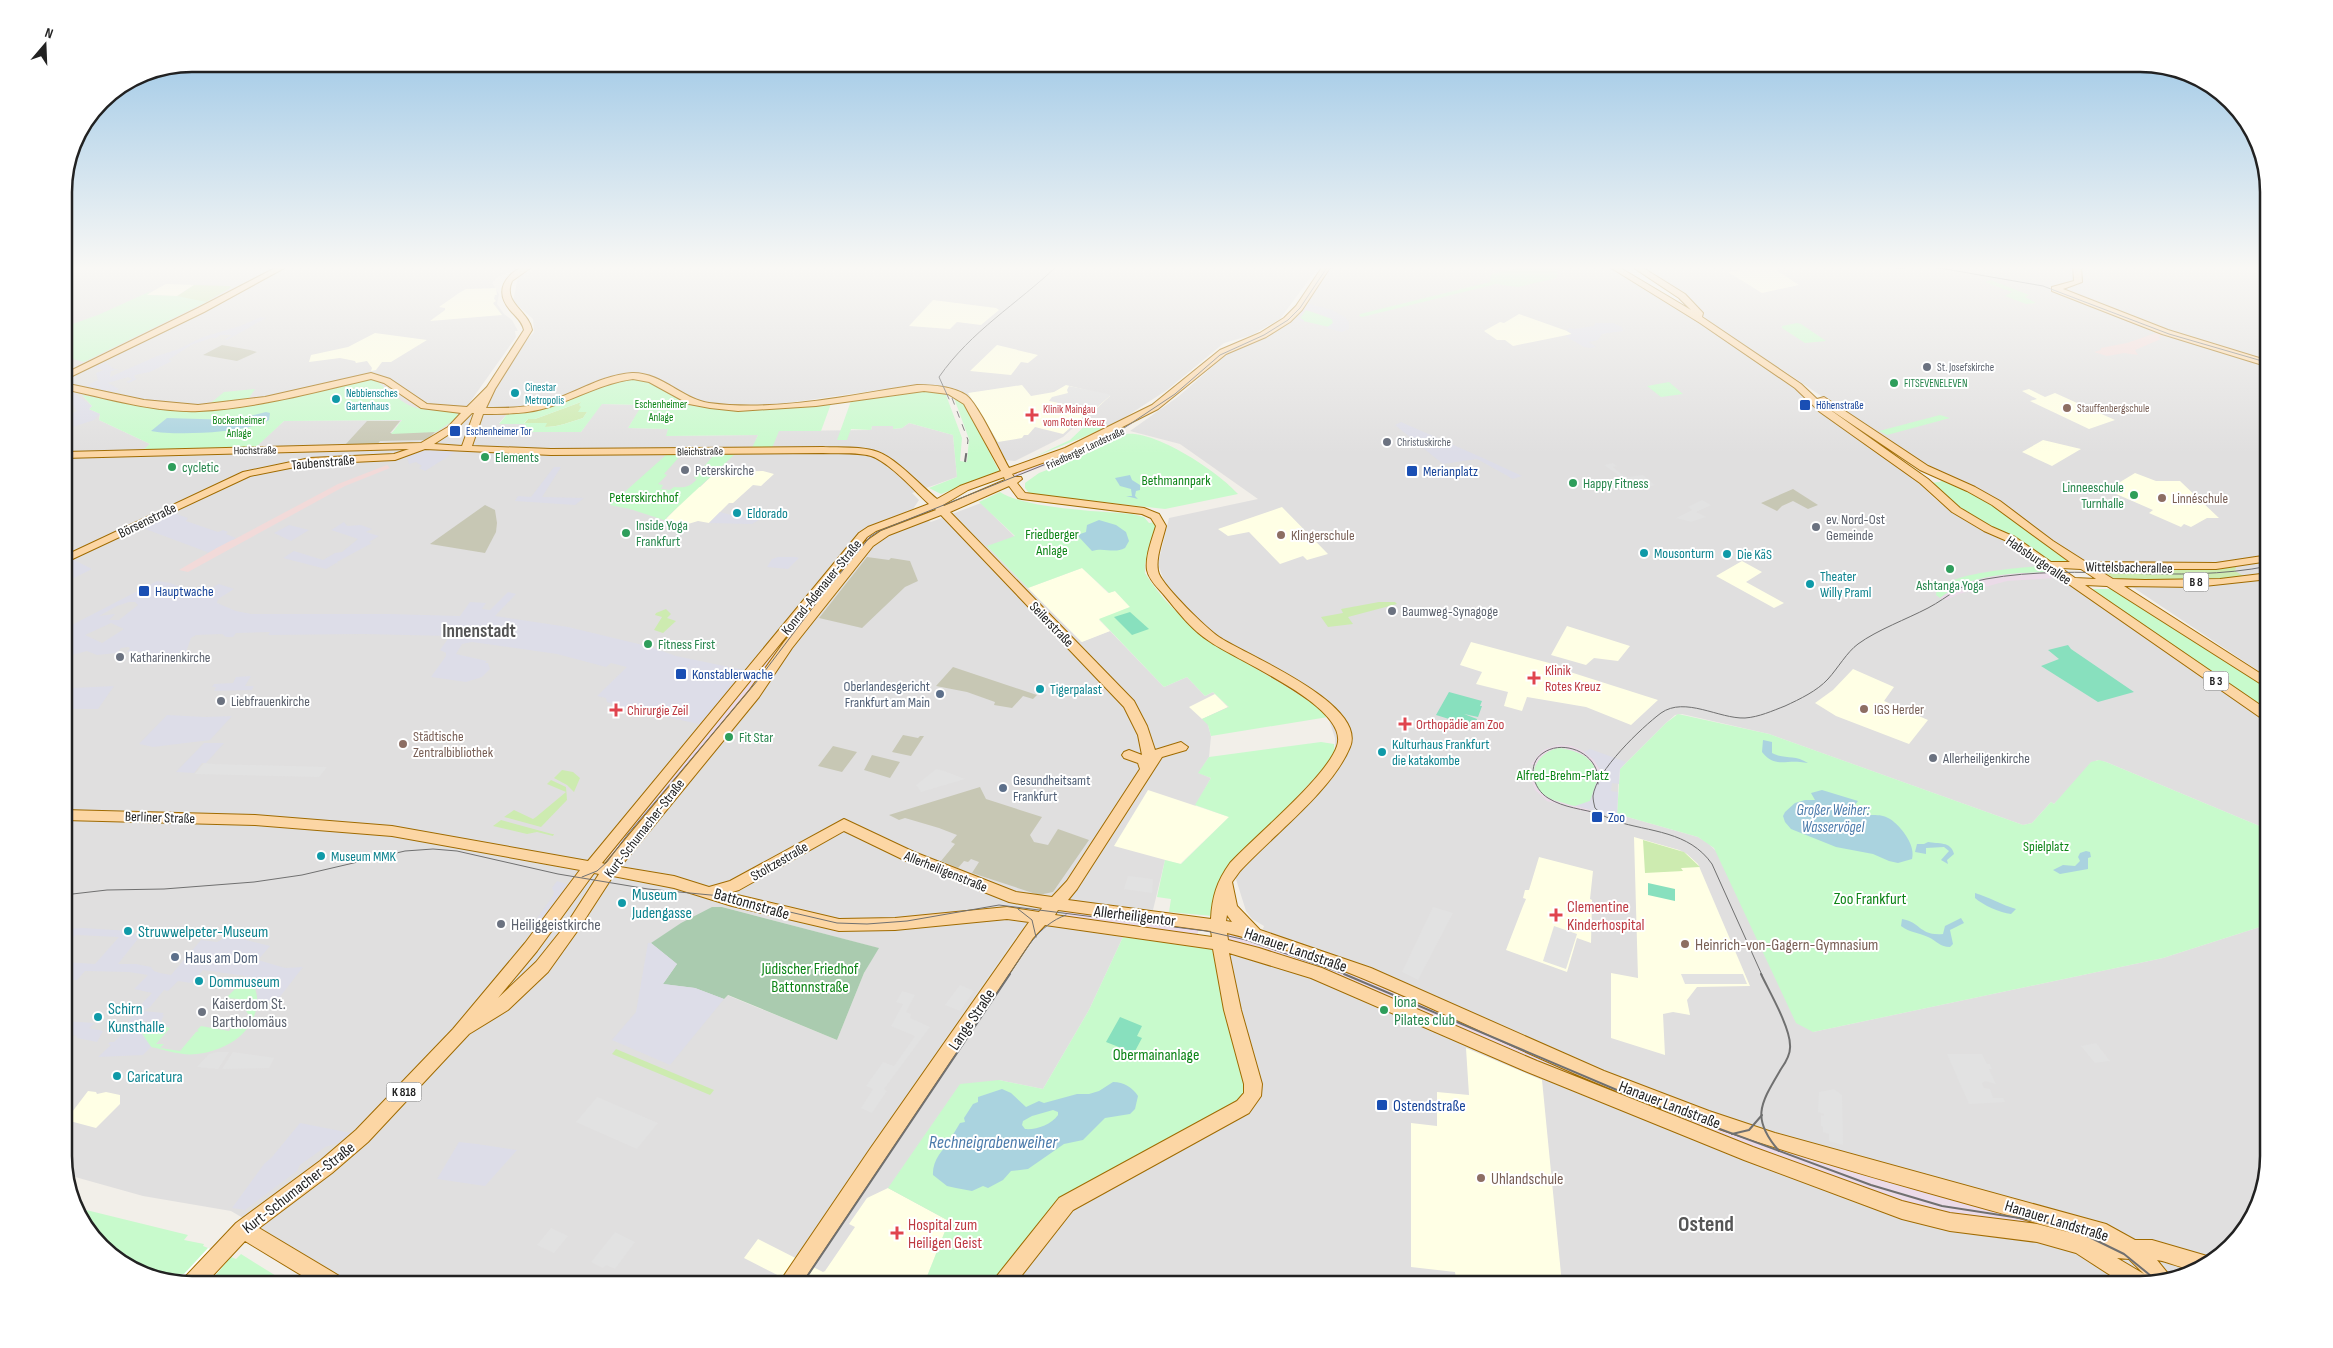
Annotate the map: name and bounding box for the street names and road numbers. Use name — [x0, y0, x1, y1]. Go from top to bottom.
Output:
street label: Friedberger Landstraße — [1044, 425, 1127, 472]
street label: Hochstraße — [233, 444, 277, 457]
street label: Bleichstraße — [677, 445, 723, 458]
street label: Taubenstraße — [291, 451, 355, 474]
street label: Börsenstraße — [115, 499, 179, 542]
street label: Habsburgerallee — [2003, 532, 2075, 589]
street label: Konrad-Adenauer-Straße — [778, 536, 865, 638]
street label: Wittelsbacherallee — [2085, 558, 2173, 577]
road number: B 8 — [2184, 572, 2208, 592]
street label: Seilerstraße — [1026, 598, 1077, 650]
road number: B 3 — [2204, 671, 2228, 690]
street label: Kurt-Schumacher-Straße — [601, 776, 688, 881]
street label: Berliner Straße — [125, 808, 195, 827]
street label: Stoltzestraße — [748, 838, 811, 885]
street label: Allerheiligenstraße — [901, 847, 990, 896]
street label: Battonnstraße — [712, 885, 791, 924]
street label: Allerheiligentor — [1092, 902, 1177, 931]
street label: Hanauer Landstraße — [1242, 924, 1349, 977]
street label: Lange Straße — [945, 986, 1000, 1054]
street label: Hanauer Landstraße — [1616, 1077, 1723, 1134]
road number: K 818 — [386, 1082, 422, 1102]
street label: Kurt-Schumacher-Straße — [239, 1138, 359, 1238]
street label: Hanauer Landstraße — [2002, 1197, 2111, 1246]

